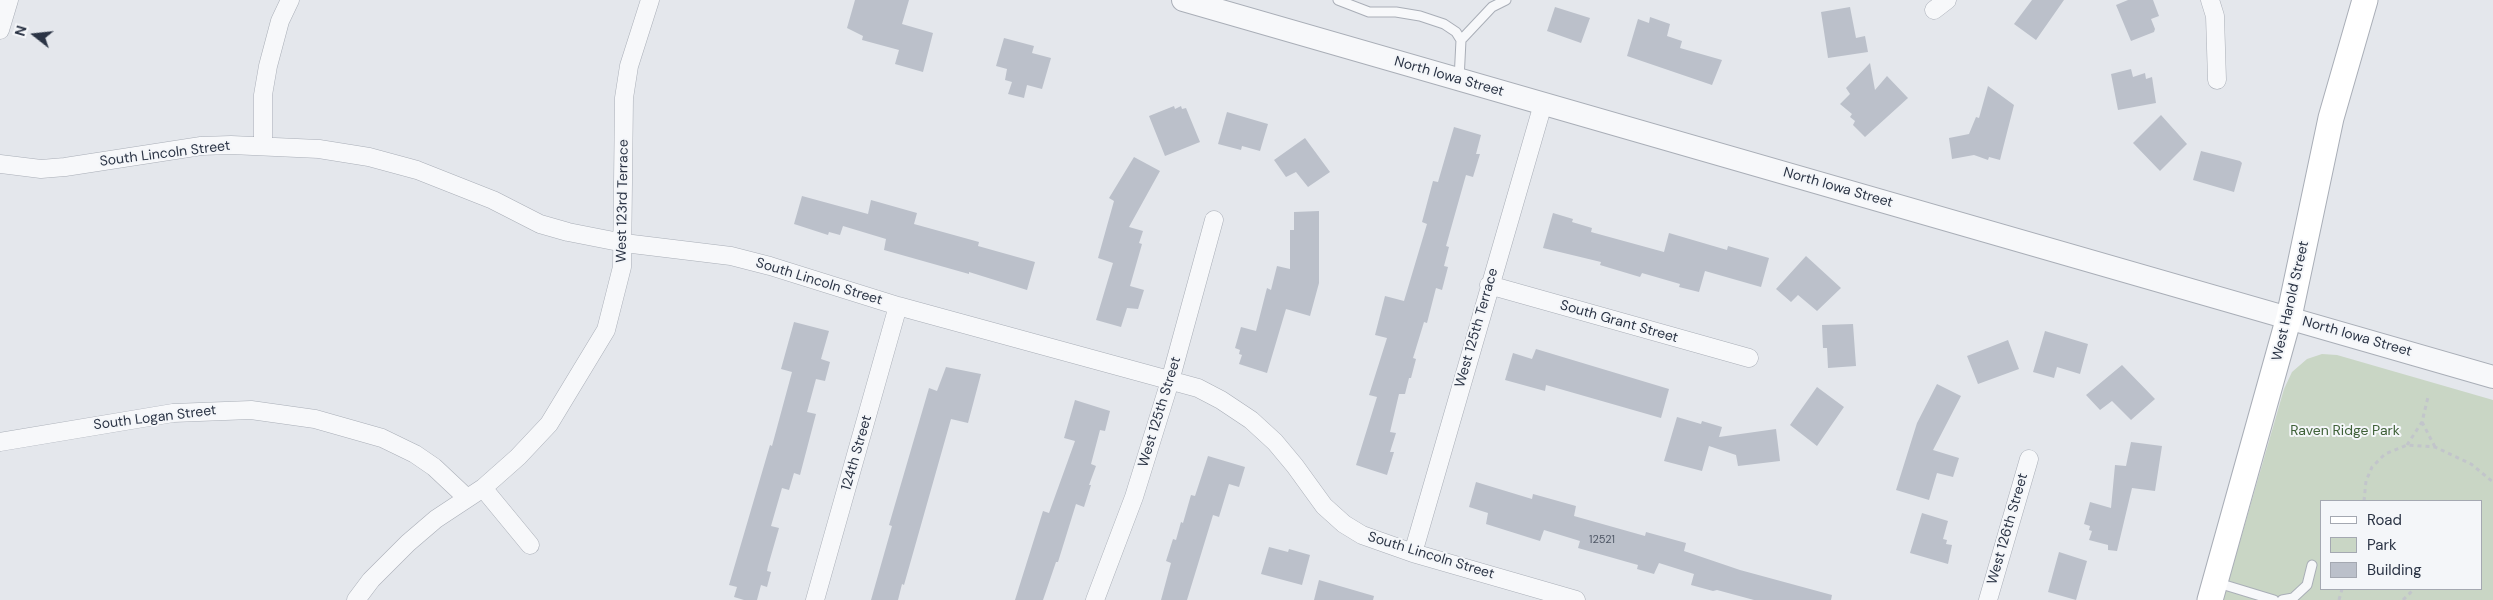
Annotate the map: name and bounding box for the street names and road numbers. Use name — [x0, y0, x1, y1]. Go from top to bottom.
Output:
street label: North Iowa Street — [1392, 53, 1506, 101]
street label: South Lincoln Street — [99, 138, 231, 170]
street label: West 123rd Terrace — [614, 139, 632, 263]
street label: North Iowa Street — [1781, 164, 1895, 212]
street label: West Harold Street — [2269, 239, 2313, 363]
street label: South Lincoln Street — [754, 255, 884, 309]
street label: West 125th Terrace — [1452, 266, 1502, 390]
street label: South Grant Street — [1558, 297, 1680, 347]
street label: North Iowa Street — [2300, 313, 2414, 361]
street label: West 125th Street — [1135, 355, 1185, 469]
street label: South Logan Street — [93, 402, 217, 434]
street label: 124th Street — [838, 413, 876, 493]
street label: West 126th Street — [1984, 471, 2032, 587]
street label: South Lincoln Street — [1366, 529, 1496, 583]

